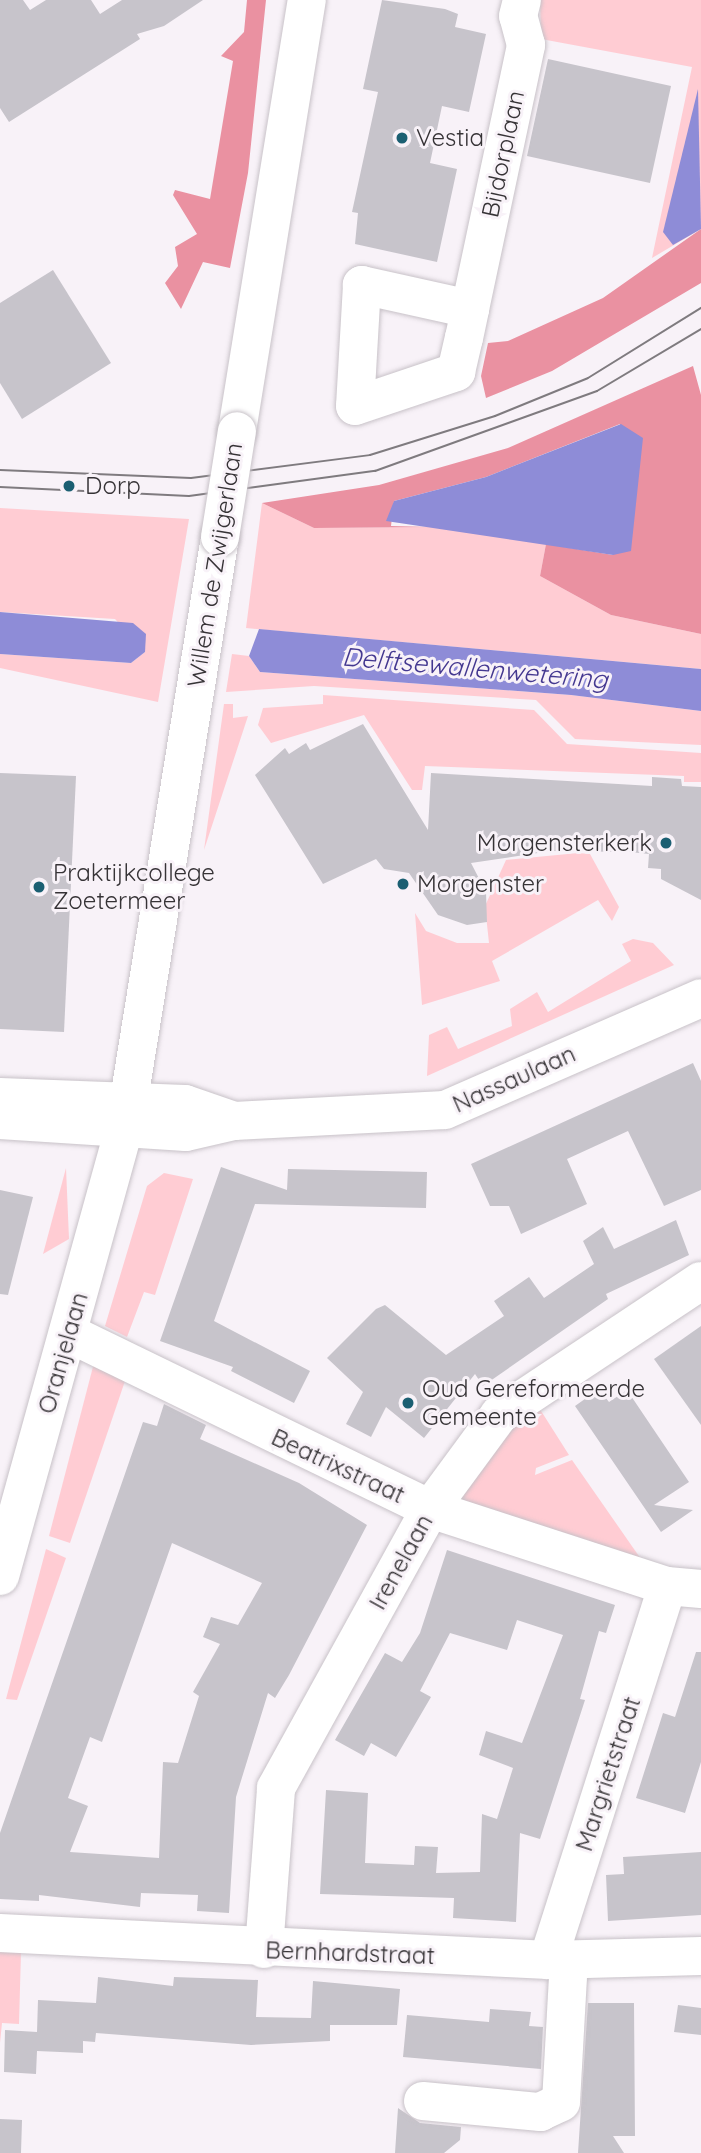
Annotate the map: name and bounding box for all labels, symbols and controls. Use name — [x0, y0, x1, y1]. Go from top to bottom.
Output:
street label: Bijdorplaan — [476, 88, 530, 220]
place label: Vestia — [416, 124, 484, 152]
marker: Vestia — [394, 130, 410, 146]
street label: Willem de Zwijgerlaan — [181, 441, 249, 689]
place label: Dorp — [85, 472, 141, 500]
marker: Dorp — [59, 476, 79, 496]
water label: Delftsewallenwetering — [341, 641, 609, 695]
place label: Morgensterkerk — [477, 829, 652, 857]
marker: Morgensterkerk — [658, 835, 674, 851]
place label: Praktijkcollege Zoetermeer — [53, 859, 215, 915]
place label: Morgenster — [417, 870, 544, 898]
marker: Morgenster — [395, 876, 411, 892]
marker: Praktijkcollege Zoetermeer — [31, 879, 47, 895]
street label: Nassaulaan — [448, 1039, 580, 1119]
street label: Oranjelaan — [32, 1289, 94, 1417]
place label: Oud Gereformeerde Gemeente — [422, 1375, 645, 1431]
marker: Oud Gereformeerde Gemeente — [400, 1395, 416, 1411]
street label: Beatrixstraat — [267, 1423, 409, 1509]
street label: Irenelaan — [363, 1509, 439, 1615]
street label: Margrietstraat — [569, 1693, 647, 1855]
street label: Bernhardstraat — [265, 1936, 435, 1970]

